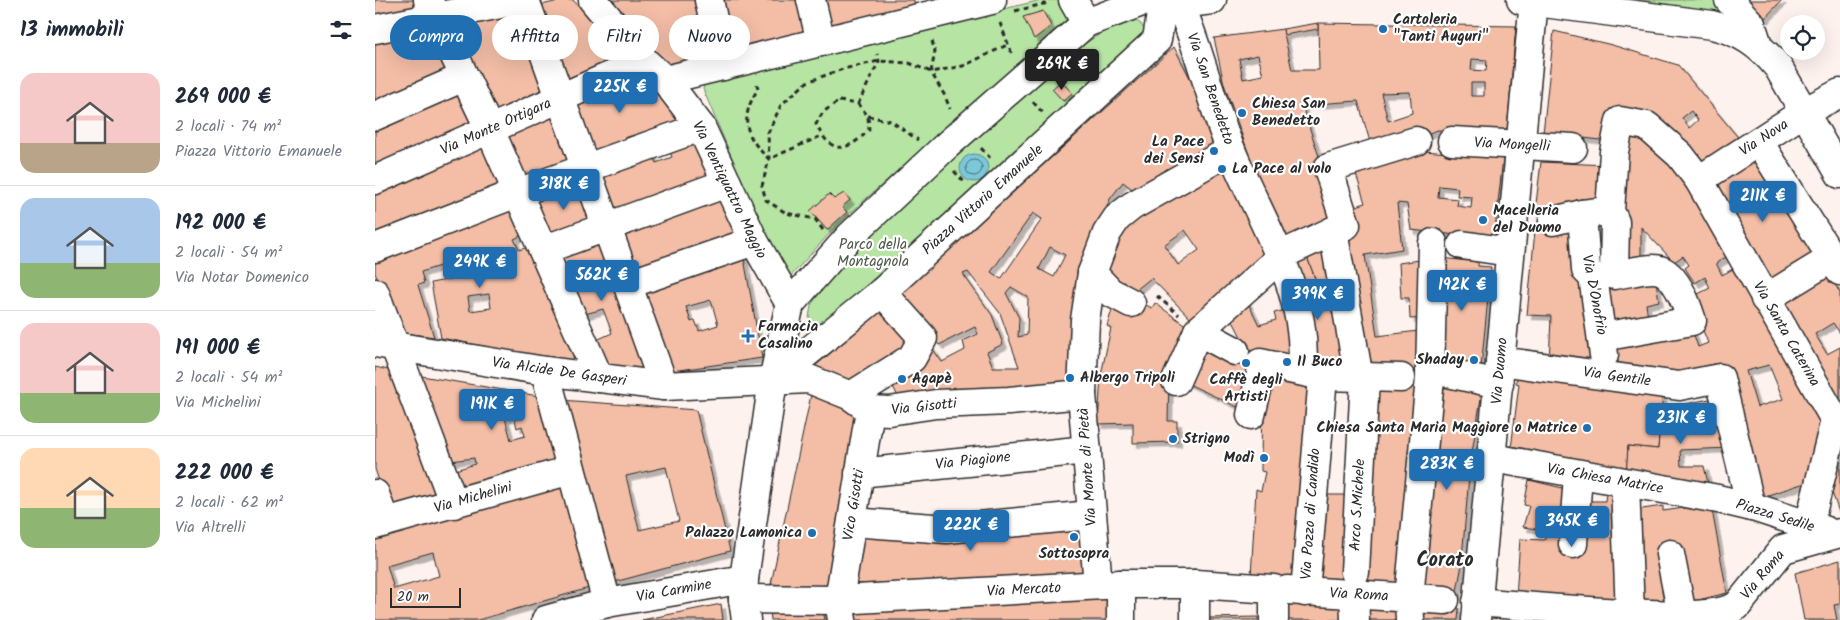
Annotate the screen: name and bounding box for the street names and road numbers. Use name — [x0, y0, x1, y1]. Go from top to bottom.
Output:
street label: Via San Benedetto — [1180, 30, 1241, 149]
street label: Via Monte Ortigara — [437, 92, 555, 162]
street label: Via Nova — [1734, 113, 1794, 163]
street label: Via Ventiquattro Maggio — [685, 117, 773, 263]
street label: Via Mongelli — [1473, 131, 1552, 159]
street label: Piazza Vittorio Emanuele — [917, 139, 1049, 261]
street label: Via D'Onofrio — [1574, 253, 1614, 337]
street label: Via Santa Caterina — [1746, 277, 1826, 391]
street label: Via Duomo — [1485, 336, 1515, 405]
street label: Via Alcide De Gasperi — [490, 351, 629, 394]
street label: Via Gentile — [1582, 360, 1653, 394]
street label: Via Gisotti — [890, 391, 959, 422]
street label: Via Monte di Pietà — [1072, 407, 1104, 527]
street label: Via Piagione — [934, 445, 1012, 477]
street label: Via Pozzo di Candido — [1294, 447, 1328, 581]
street label: Via Chiesa Matrice — [1545, 457, 1665, 501]
street label: Arco S.Michele — [1344, 458, 1372, 552]
street label: Vico Gisotti — [837, 466, 872, 543]
street label: Via Michelini — [431, 475, 516, 521]
street label: Piazza Sedile — [1733, 493, 1818, 539]
street label: Via Roma — [1735, 545, 1791, 605]
street label: Via Carmine — [635, 573, 714, 609]
street label: Via Mercato — [986, 576, 1062, 604]
street label: Via Roma — [1329, 581, 1389, 609]

